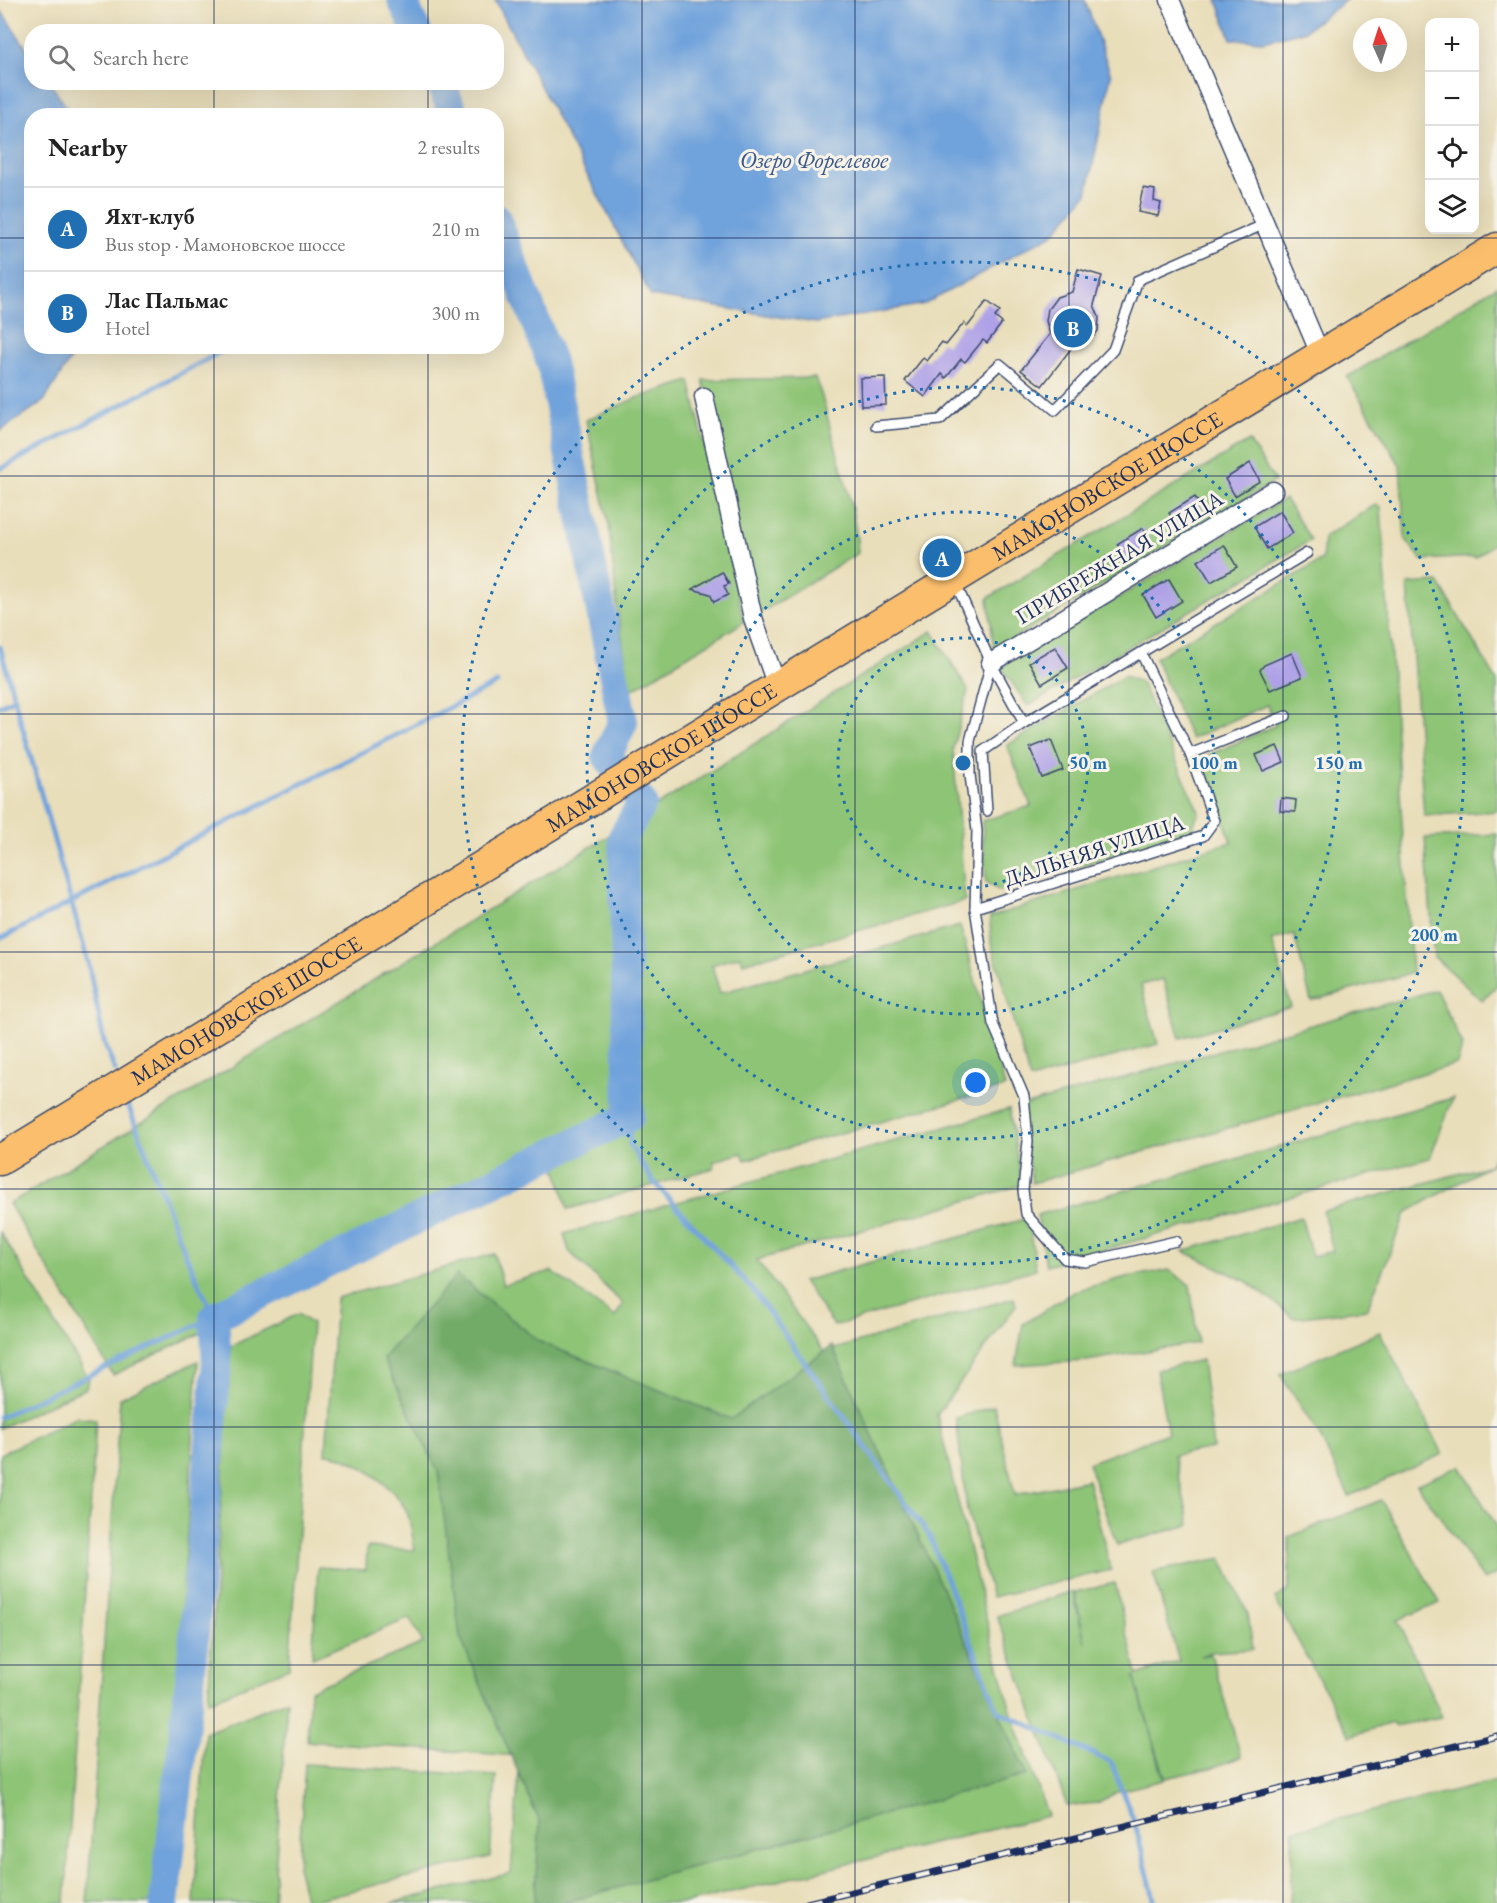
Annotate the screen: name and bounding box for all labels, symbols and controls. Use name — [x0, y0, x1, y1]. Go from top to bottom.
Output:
north arrow — [1353, 18, 1407, 72]
map controls — [1425, 18, 1479, 234]
button: + — [1425, 18, 1479, 72]
search box — [24, 24, 504, 90]
icon: search — [45, 41, 78, 74]
text: Search here — [93, 43, 188, 72]
button: − — [1425, 72, 1479, 126]
button: locate — [1425, 126, 1479, 180]
text: Nearby — [48, 130, 128, 164]
text: 2 results — [417, 134, 480, 160]
water label: Озеро Форелевое — [740, 144, 889, 175]
button: layers — [1425, 180, 1479, 234]
text: Яхт-клуб — [105, 202, 195, 231]
text: A — [60, 216, 75, 242]
text: 210 m — [432, 216, 480, 242]
text: Bus stop · Мамоновское шоссе — [105, 231, 345, 257]
text: Лас Пальмас — [105, 286, 228, 315]
text: B — [61, 300, 74, 326]
text: 300 m — [432, 300, 480, 326]
pin: B — [1054, 306, 1092, 350]
text: Hotel — [105, 315, 150, 341]
street label: МАМОНОВСКОЕ ШОССЕ — [986, 405, 1228, 568]
street label: ПРИБРЕЖНАЯ УЛИЦА — [1010, 483, 1229, 631]
pin: A — [922, 536, 962, 580]
street label: МАМОНОВСКОЕ ШОССЕ — [540, 676, 782, 839]
text: 50 m — [1069, 751, 1107, 774]
text: 100 m — [1190, 751, 1238, 774]
text: 150 m — [1315, 751, 1363, 774]
centre of rings — [953, 753, 973, 773]
street label: ДАЛЬНЯЯ УЛИЦА — [1000, 807, 1189, 893]
text: 200 m — [1410, 923, 1458, 946]
street label: МАМОНОВСКОЕ ШОССЕ — [125, 929, 367, 1092]
your location — [961, 1068, 990, 1097]

